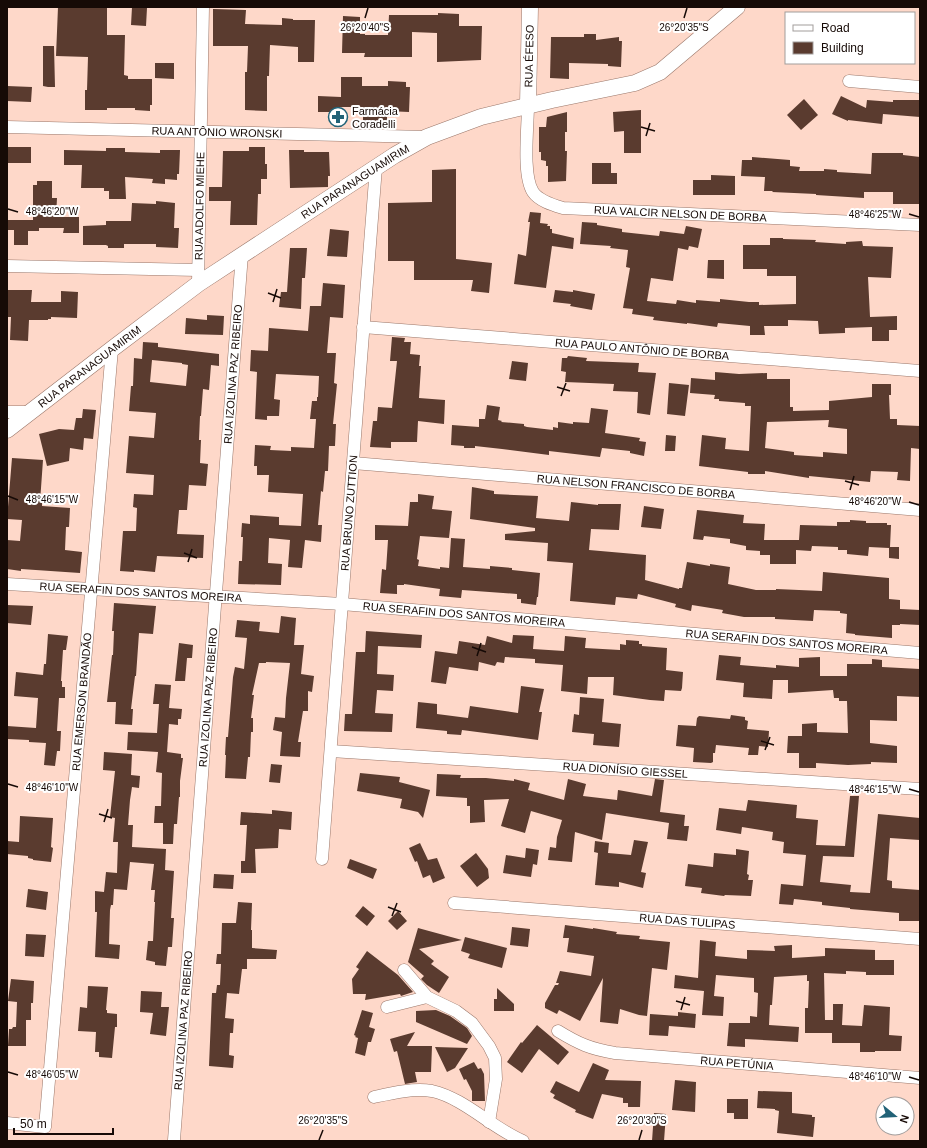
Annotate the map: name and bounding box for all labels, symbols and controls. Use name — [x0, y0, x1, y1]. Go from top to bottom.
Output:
legend — [785, 12, 915, 64]
text: Road — [821, 21, 850, 35]
text: 26°20'40"S — [340, 22, 390, 33]
text: 26°20'35"S — [659, 22, 709, 33]
street label: RUA ÉFESO — [522, 24, 536, 88]
text: Building — [821, 41, 864, 55]
place label: Farmácia Coradelli — [352, 105, 399, 130]
pharmacy icon: Farmácia Coradelli — [327, 106, 349, 128]
street label: RUA ANTÔNIO WRONSKI — [151, 124, 283, 140]
street label: RUA PARANAGUAMIRIM — [299, 142, 411, 221]
street label: RUA ADOLFO MIEHE — [192, 152, 206, 260]
street label: RUA VALCIR NELSON DE BORBA — [594, 203, 768, 224]
text: 48°46'20"W — [26, 206, 79, 217]
text: 48°46'25"W — [849, 209, 902, 220]
street label: RUA IZOLINA PAZ RIBEIRO — [221, 304, 244, 444]
street label: RUA PARANAGUAMIRIM — [36, 323, 143, 410]
street label: RUA PAULO ANTÔNIO DE BORBA — [555, 336, 730, 362]
street label: RUA BRUNO ZUTTION — [338, 455, 360, 571]
street label: RUA NELSON FRANCISCO DE BORBA — [536, 472, 736, 501]
text: 48°46'15"W — [26, 494, 79, 505]
text: 48°46'20"W — [849, 496, 902, 507]
street label: RUA SERAFIN DOS SANTOS MOREIRA — [39, 580, 243, 604]
street label: RUA SERAFIN DOS SANTOS MOREIRA — [362, 600, 566, 629]
street label: RUA IZOLINA PAZ RIBEIRO — [197, 627, 219, 768]
street label: RUA SERAFIN DOS SANTOS MOREIRA — [685, 627, 889, 656]
street label: RUA EMERSON BRANDÃO — [70, 632, 94, 771]
street label: RUA DIONÍSIO GIESSEL — [562, 760, 688, 780]
text: 48°46'10"W — [26, 782, 79, 793]
text: 48°46'15"W — [849, 784, 902, 795]
street label: RUA DAS TULIPAS — [639, 911, 736, 931]
street label: RUA IZOLINA PAZ RIBEIRO — [172, 950, 195, 1091]
street label: RUA PETÚNIA — [700, 1054, 775, 1072]
text: 48°46'05"W — [26, 1069, 79, 1080]
text: 48°46'10"W — [849, 1071, 902, 1082]
north arrow — [875, 1096, 915, 1136]
scale bar — [14, 1110, 113, 1136]
text: N — [898, 1113, 911, 1125]
text: 26°20'35"S — [298, 1115, 348, 1126]
text: 26°20'30"S — [617, 1115, 667, 1126]
text: 50 m — [20, 1117, 47, 1131]

